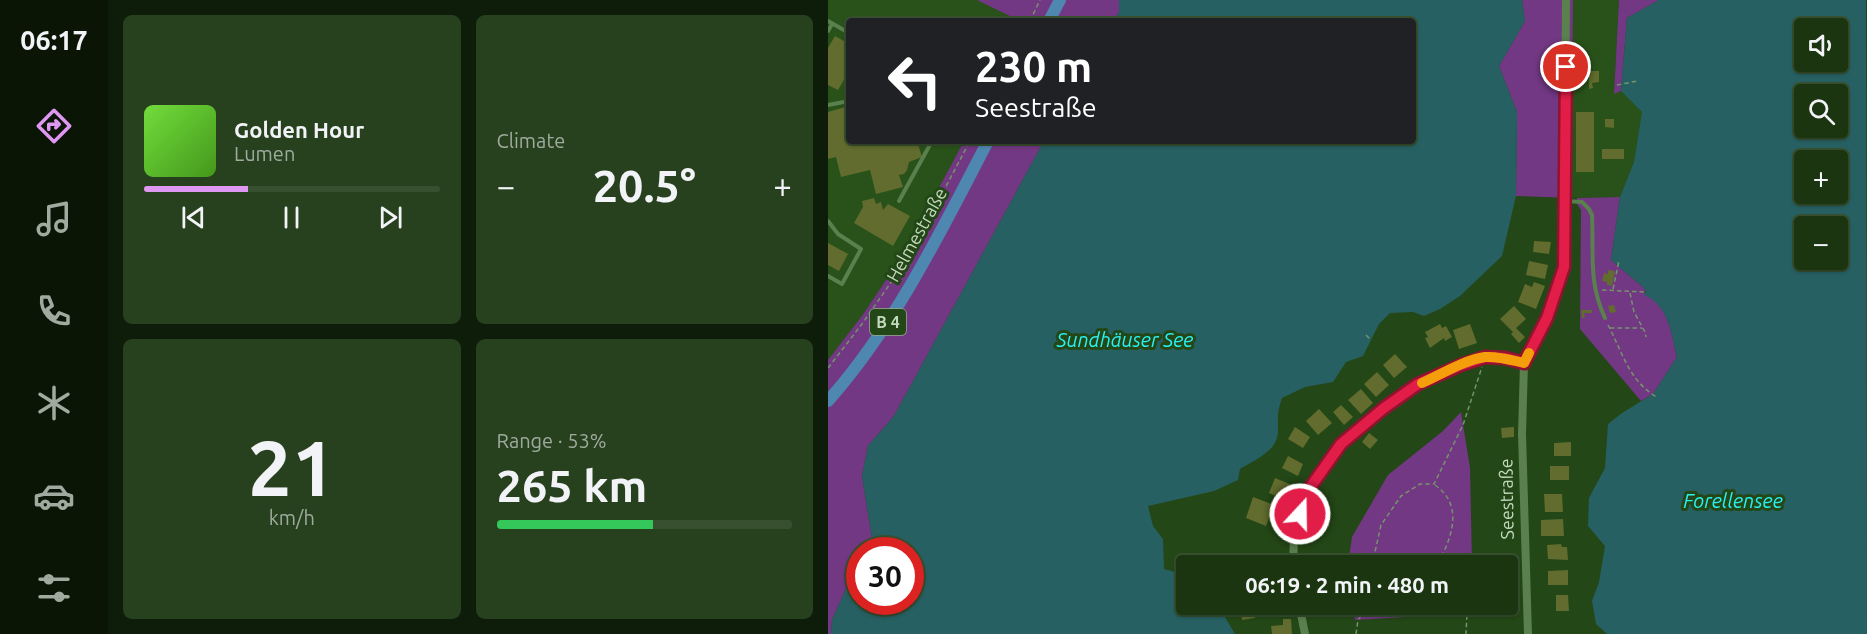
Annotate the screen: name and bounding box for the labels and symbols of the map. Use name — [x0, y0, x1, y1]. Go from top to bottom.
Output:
pin — [1540, 41, 1591, 92]
street label: Helmestraße — [882, 184, 950, 285]
road number: B 4 — [870, 309, 906, 335]
water label: Sundhäuser See — [1056, 328, 1193, 351]
street label: Seestraße — [1495, 458, 1517, 540]
position arrow — [1268, 482, 1332, 546]
water label: Forellensee — [1683, 489, 1783, 512]
speed limit sign: 30 — [846, 537, 924, 615]

